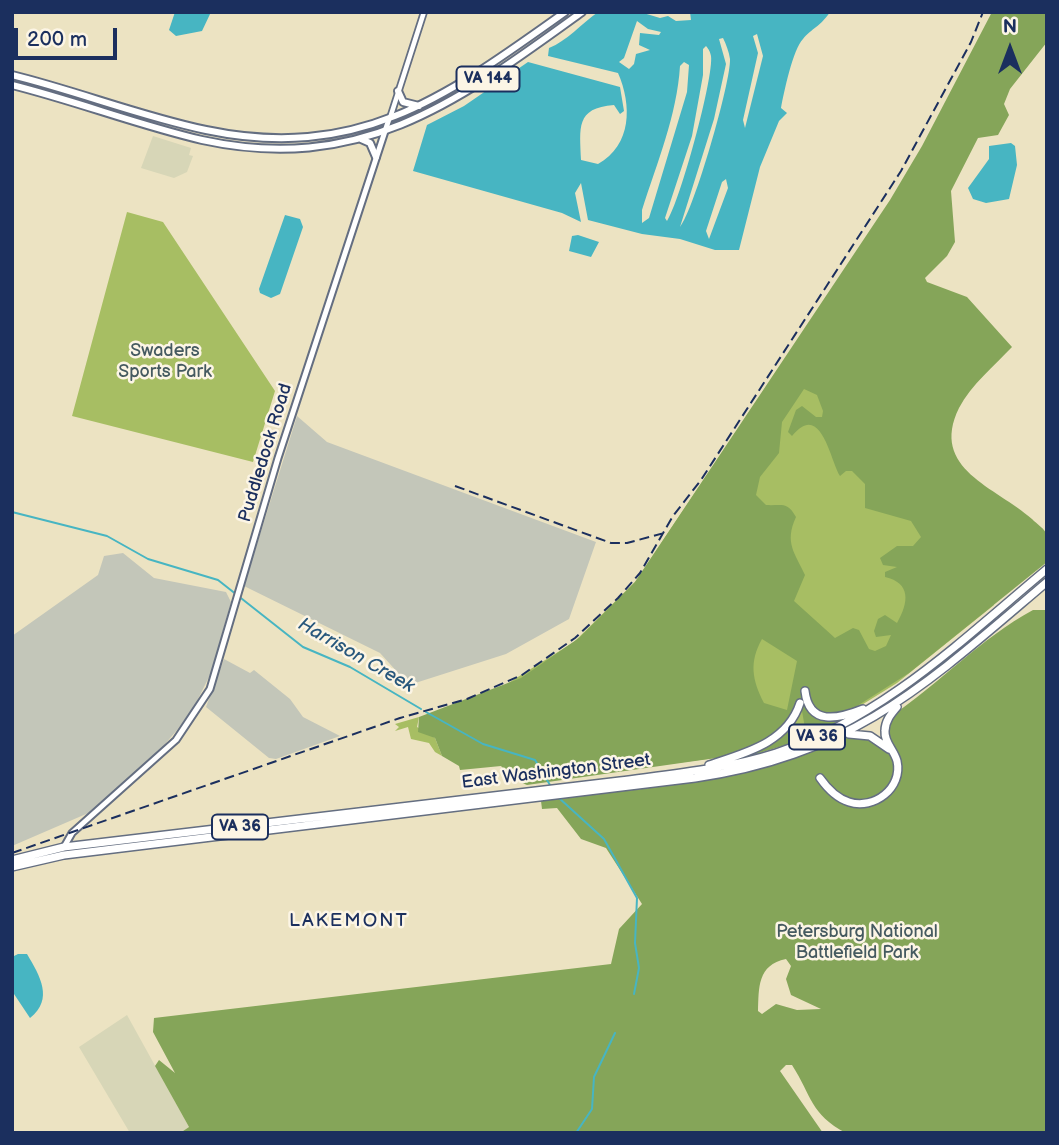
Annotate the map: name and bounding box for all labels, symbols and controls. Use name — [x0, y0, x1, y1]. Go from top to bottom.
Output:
scale bar — [18, 14, 121, 58]
north arrow — [975, 14, 1045, 84]
text: N — [1003, 16, 1017, 39]
text: 200 m — [27, 27, 87, 52]
road number: VA 144 — [456, 66, 520, 92]
park label: Swaders Sports Park — [118, 340, 212, 382]
street label: Puddledock Road — [235, 381, 297, 525]
water label: Harrison Creek — [294, 613, 418, 699]
road number: VA 36 — [789, 724, 845, 750]
street label: East Washington Street — [460, 750, 652, 794]
road number: VA 36 — [212, 814, 268, 840]
district label: LAKEMONT — [290, 910, 408, 932]
park label: Petersburg National Battlefield Park — [776, 921, 938, 964]

